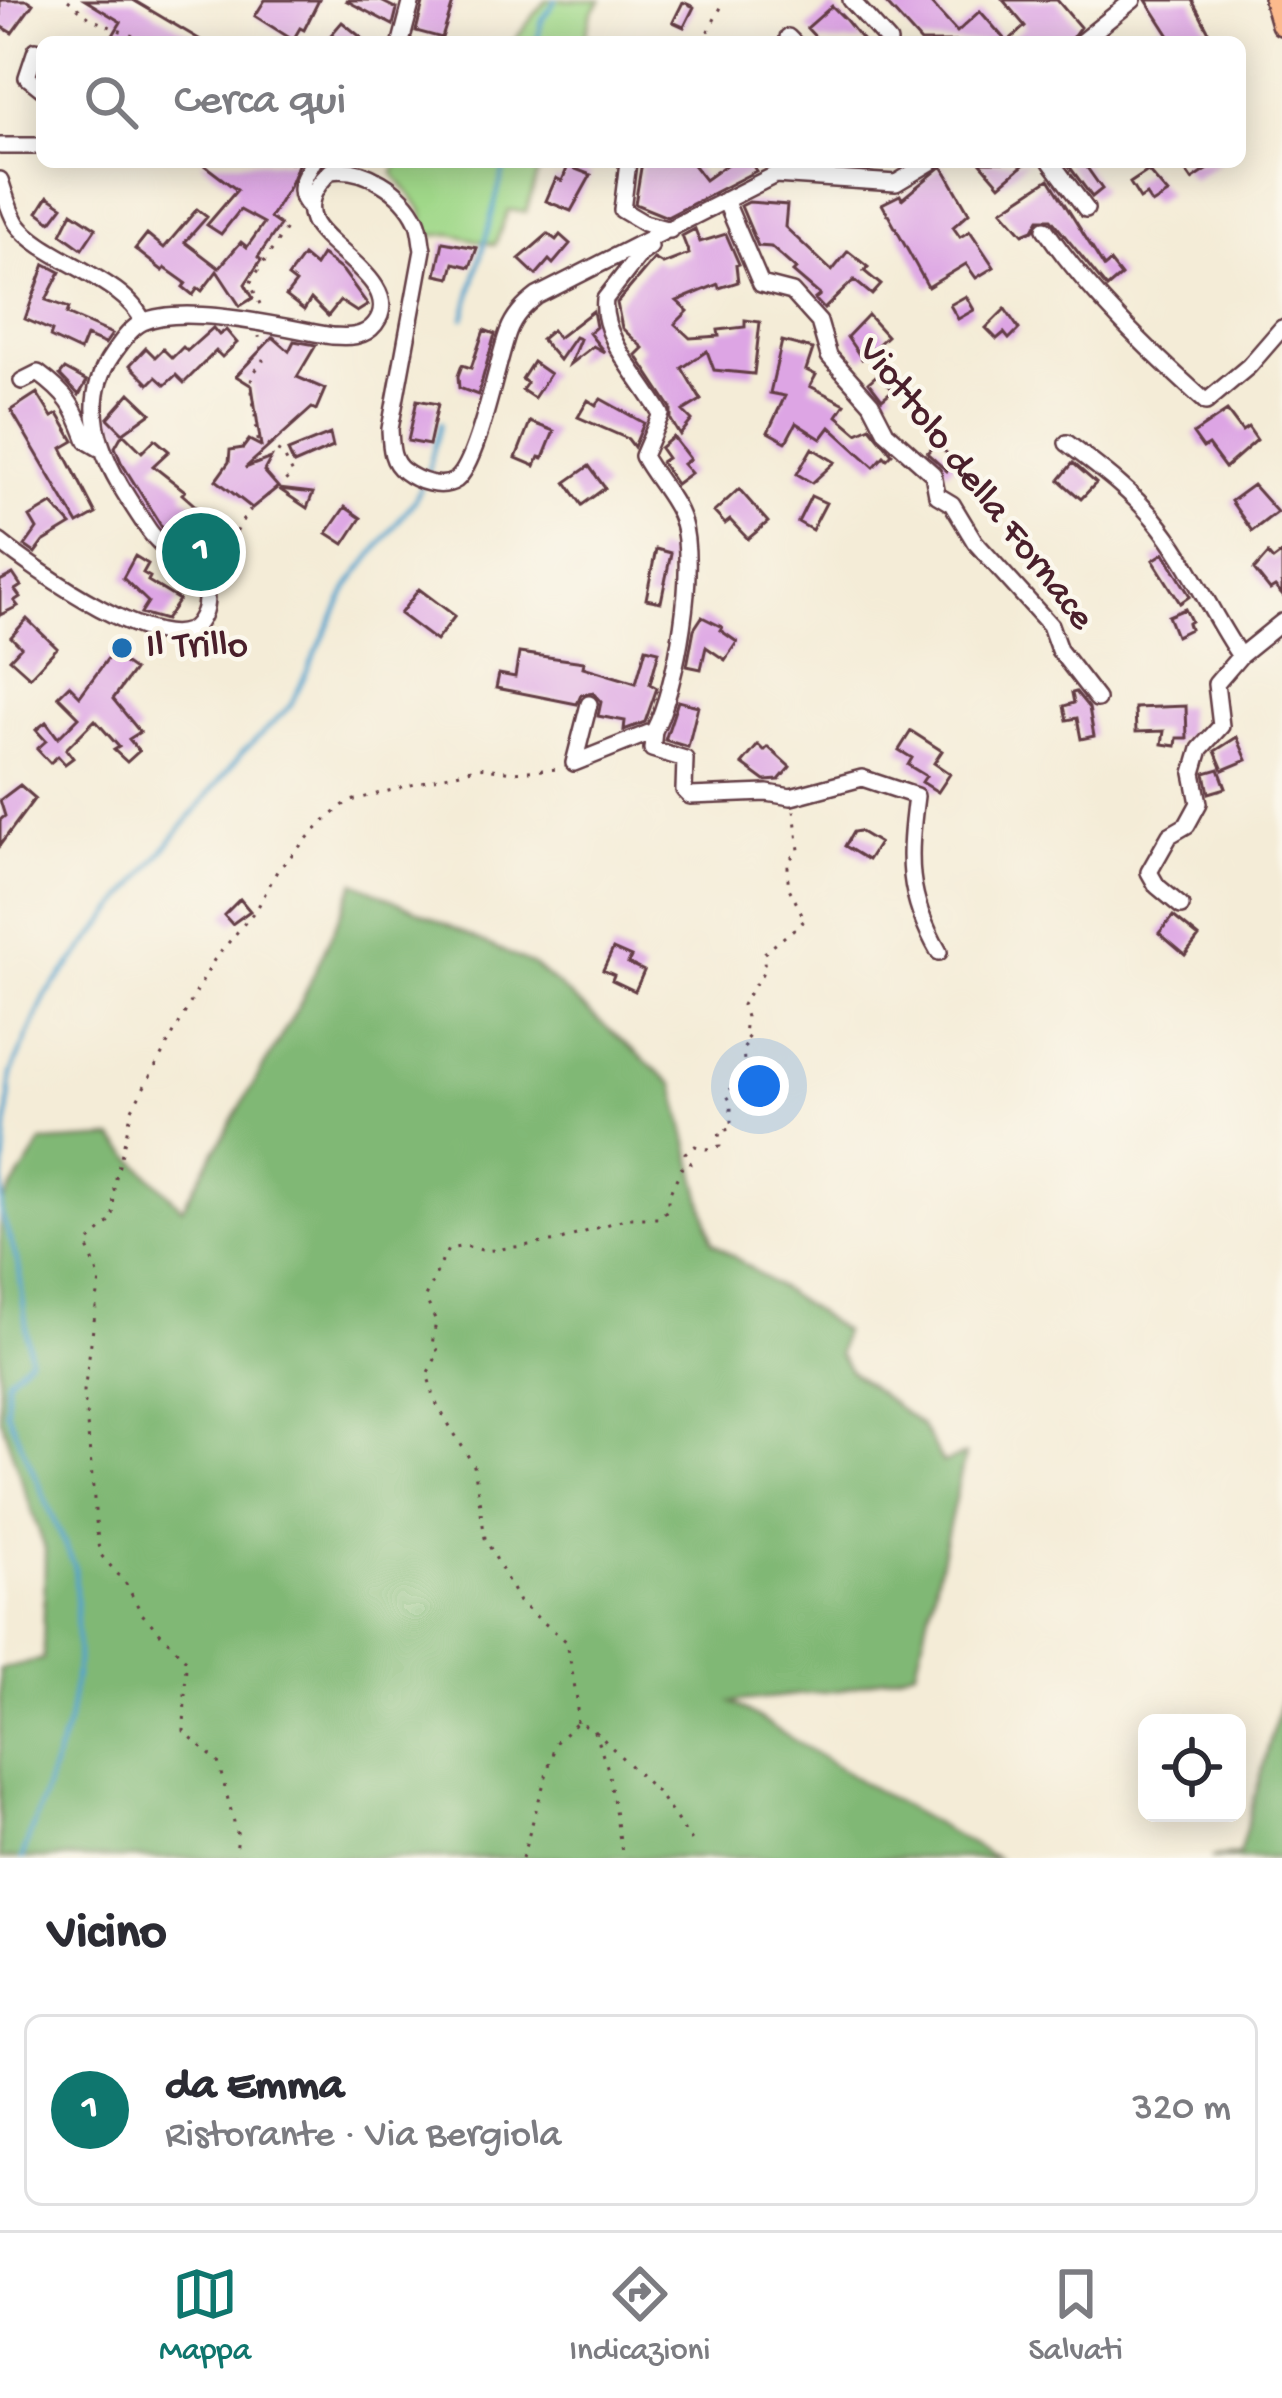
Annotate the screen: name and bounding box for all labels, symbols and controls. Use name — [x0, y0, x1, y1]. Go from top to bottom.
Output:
search box — [36, 36, 1246, 168]
icon: search — [78, 69, 144, 135]
text: Cerca qui — [174, 76, 346, 129]
street label: Viottolo della Fornace — [845, 329, 1103, 641]
pin: 1 — [162, 507, 240, 597]
place label: Il Trillo — [146, 625, 248, 671]
marker: Il Trillo — [109, 635, 135, 661]
your location — [729, 1056, 789, 1116]
map controls — [1138, 1714, 1246, 1822]
button: locate — [1138, 1714, 1246, 1822]
text: Vicino — [48, 1906, 167, 1966]
text: da Emma — [165, 2061, 344, 2114]
text: 1 — [82, 2087, 98, 2133]
text: 320 m — [1133, 2087, 1231, 2133]
text: Ristorante · Via Bergiola — [165, 2114, 561, 2160]
tab: Mappa — [159, 2261, 251, 2371]
tab: Indicazioni — [569, 2261, 710, 2371]
tab: Salvati — [1029, 2261, 1123, 2371]

